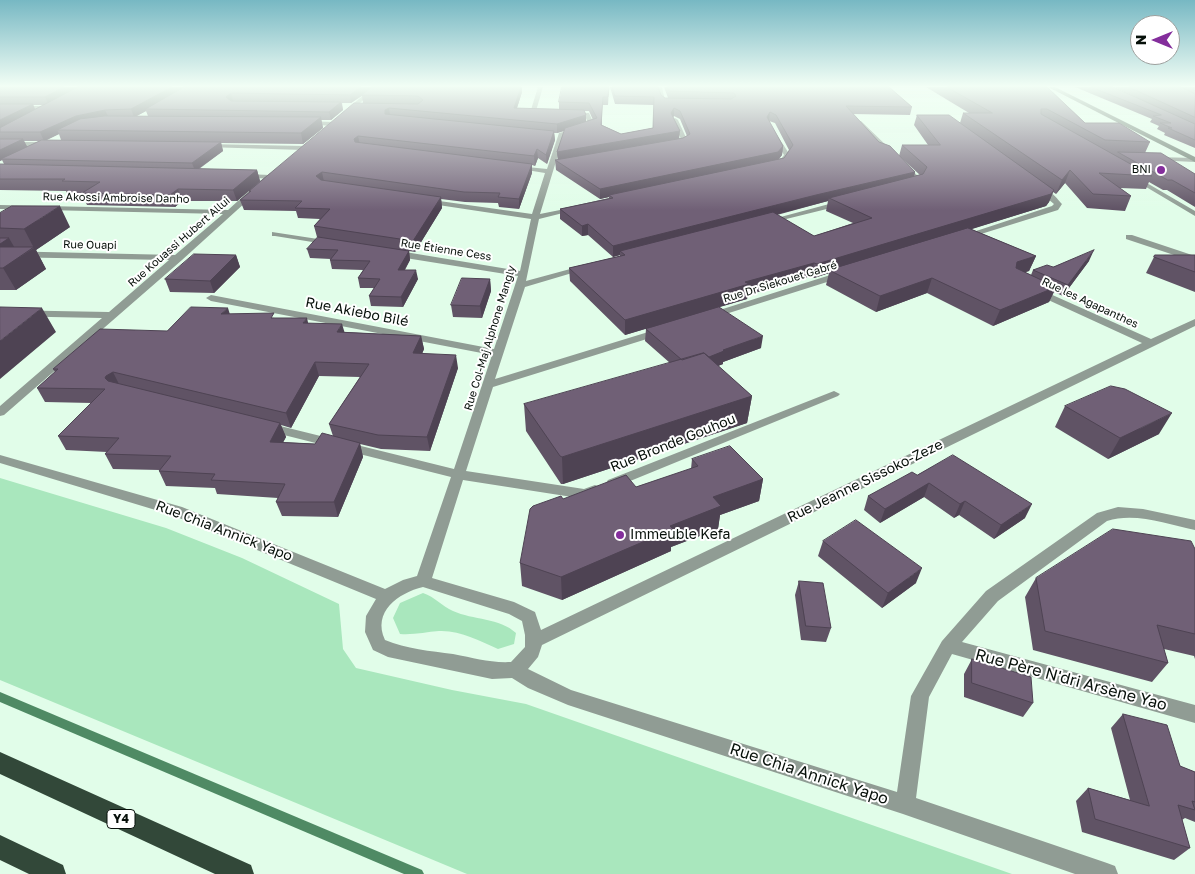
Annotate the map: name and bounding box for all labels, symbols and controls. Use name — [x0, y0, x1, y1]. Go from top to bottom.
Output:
north arrow — [1130, 15, 1180, 65]
text: N — [1132, 35, 1149, 45]
place label: BNI — [1132, 163, 1151, 177]
marker: BNI — [1155, 164, 1167, 176]
street label: Rue Akossi Ambroise Danho — [42, 190, 190, 206]
street label: Rue Kouassi Hubert Allui — [125, 194, 233, 290]
street label: Rue Étienne Cess — [400, 236, 492, 264]
street label: Rue Ouapi — [63, 238, 117, 252]
street label: Rue Dr Siekouet Gabré — [722, 258, 838, 306]
street label: Rue Col-Maj Alphone Mangly — [462, 264, 518, 412]
street label: Rue les Agapanthes — [1040, 275, 1140, 331]
street label: Rue Akiebo Bilé — [304, 294, 410, 330]
street label: Rue Bronde Gouhou — [608, 410, 738, 476]
street label: Rue Jeanne Sissoko-Zeze — [785, 436, 945, 526]
street label: Rue Chia Annick Yapo — [153, 497, 295, 565]
place label: Immeuble Kefa — [630, 527, 730, 543]
marker: Immeuble Kefa — [614, 529, 626, 541]
street label: Rue Père N'dri Arsène Yao — [973, 645, 1169, 715]
street label: Rue Chia Annick Yapo — [727, 739, 891, 809]
road number: Y4 — [107, 810, 135, 829]

